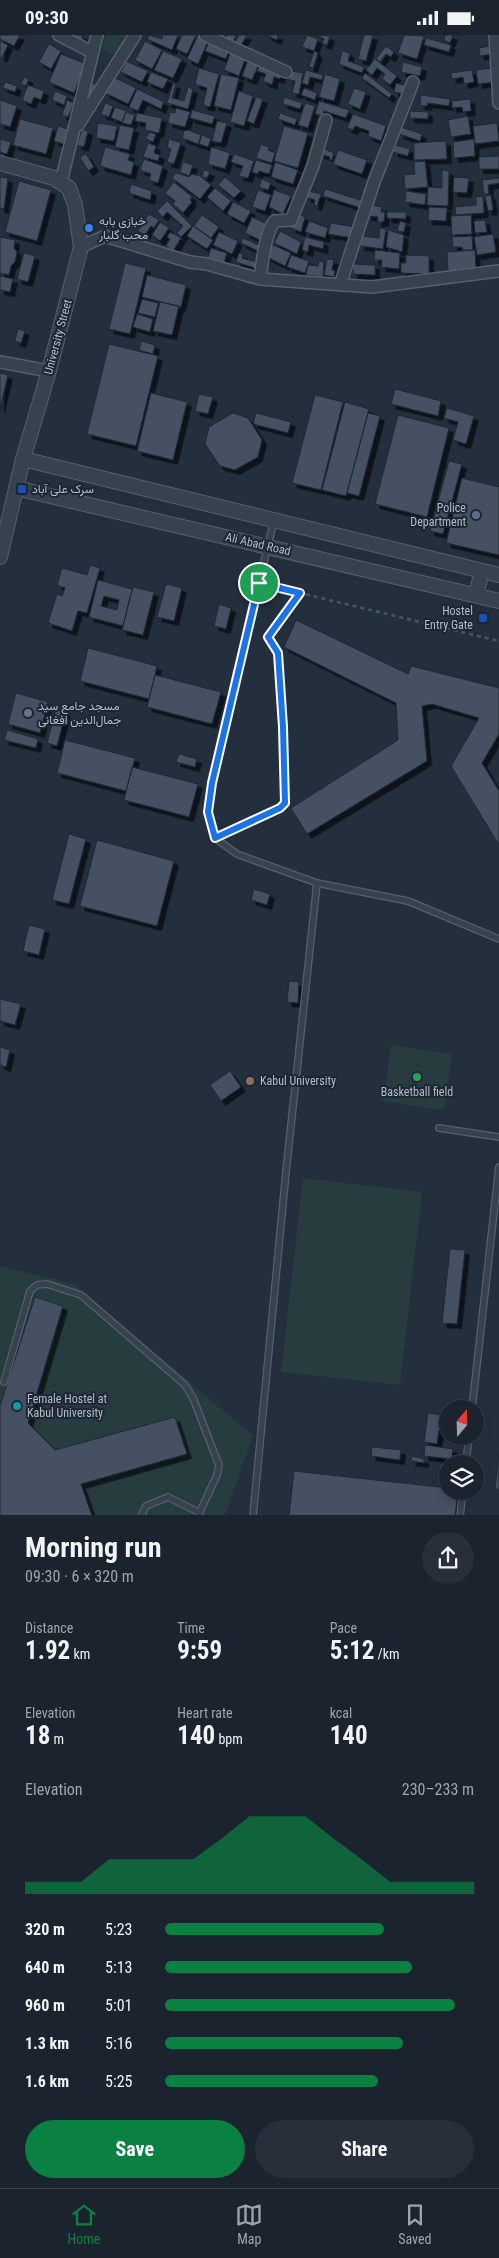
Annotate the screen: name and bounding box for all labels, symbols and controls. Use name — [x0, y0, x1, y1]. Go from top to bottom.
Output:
text: 09:30 — [25, 6, 69, 29]
place label: خبازی بابه محب گلبار — [98, 214, 148, 243]
marker: خبازی بابه محب گلبار — [83, 222, 95, 234]
street label: University Street — [41, 297, 75, 376]
place label: سرک علی آباد — [32, 482, 94, 497]
marker: سرک علی آباد — [16, 483, 28, 495]
place label: Police Department — [410, 501, 466, 529]
marker: Police Department — [470, 509, 482, 521]
street label: Ali Abad Road — [224, 530, 292, 558]
pin — [238, 562, 280, 604]
icon: arrive — [245, 569, 273, 597]
place label: Hostel Entry Gate — [424, 604, 473, 632]
marker: Hostel Entry Gate — [477, 612, 489, 624]
place label: مسجد جامع سید جمال‌الدین افغانی — [38, 699, 121, 728]
marker: مسجد جامع سید جمال‌الدین افغانی — [22, 707, 34, 719]
marker: Basketball field — [411, 1071, 423, 1083]
place label: Kabul University — [260, 1074, 336, 1088]
marker: Kabul University — [244, 1075, 256, 1087]
place label: Basketball field — [381, 1085, 453, 1099]
place label: Female Hostel at Kabul University — [27, 1392, 108, 1420]
marker: Female Hostel at Kabul University — [11, 1400, 23, 1412]
north arrow — [439, 1400, 484, 1445]
map controls — [439, 1400, 484, 1500]
button: layers — [439, 1455, 484, 1500]
text: Morning run — [25, 1531, 161, 1564]
button: share — [422, 1532, 474, 1584]
text: 09:30 · 6 × 320 m — [25, 1567, 134, 1586]
text: Distance — [25, 1620, 73, 1636]
text: Time — [177, 1620, 205, 1636]
text: Pace — [330, 1620, 357, 1636]
text: 1.92 — [25, 1636, 70, 1665]
text: 9:59 — [177, 1636, 222, 1665]
text: 5:12 — [330, 1636, 374, 1665]
text: km — [70, 1646, 90, 1662]
text: /km — [374, 1646, 400, 1662]
text: Elevation — [25, 1705, 75, 1721]
text: Heart rate — [177, 1705, 233, 1721]
text: kcal — [330, 1705, 352, 1721]
text: 18 — [25, 1721, 50, 1750]
text: 140 — [177, 1721, 215, 1750]
text: 140 — [330, 1721, 368, 1750]
text: m — [50, 1731, 64, 1747]
text: bpm — [215, 1731, 243, 1747]
text: Elevation — [25, 1780, 83, 1799]
text: 230–233 m — [402, 1780, 474, 1799]
text: 320 m — [25, 1920, 65, 1939]
text: 5:23 — [105, 1920, 132, 1939]
text: 640 m — [25, 1958, 65, 1977]
text: 5:13 — [105, 1958, 132, 1977]
text: 960 m — [25, 1996, 65, 2015]
text: 5:01 — [105, 1996, 132, 2015]
text: 1.3 km — [25, 2034, 69, 2053]
text: 5:16 — [105, 2034, 132, 2053]
text: 1.6 km — [25, 2072, 69, 2091]
text: 5:25 — [105, 2072, 132, 2091]
button: Save — [25, 2120, 245, 2178]
button: Share — [255, 2120, 474, 2178]
tab: Home — [67, 2201, 100, 2247]
tab: Map — [235, 2201, 263, 2247]
tab: Saved — [398, 2201, 432, 2247]

